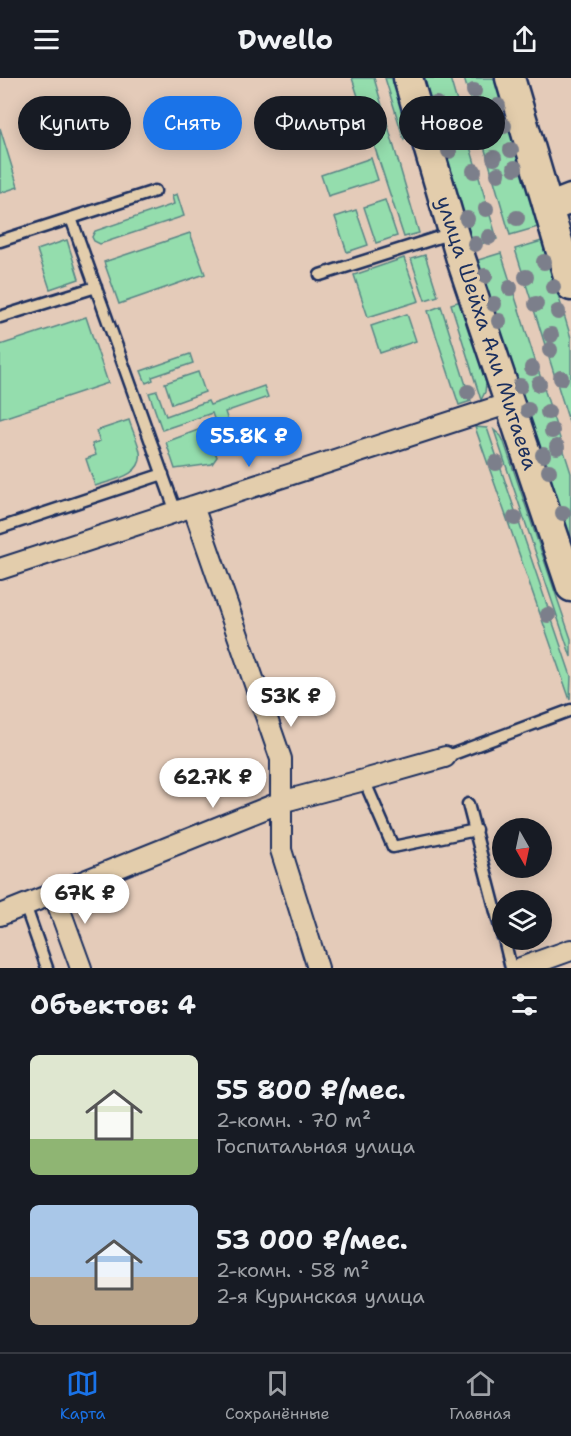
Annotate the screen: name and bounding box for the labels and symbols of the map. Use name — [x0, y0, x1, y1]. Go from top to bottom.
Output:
street label: улица Шейха Али Митаева — [429, 192, 545, 474]
pin: 55.8K ₽ — [194, 417, 304, 468]
pin: 53K ₽ — [249, 677, 333, 728]
pin: 62.7K ₽ — [158, 758, 268, 809]
north arrow — [492, 818, 552, 878]
pin: 67K ₽ — [43, 874, 127, 925]

